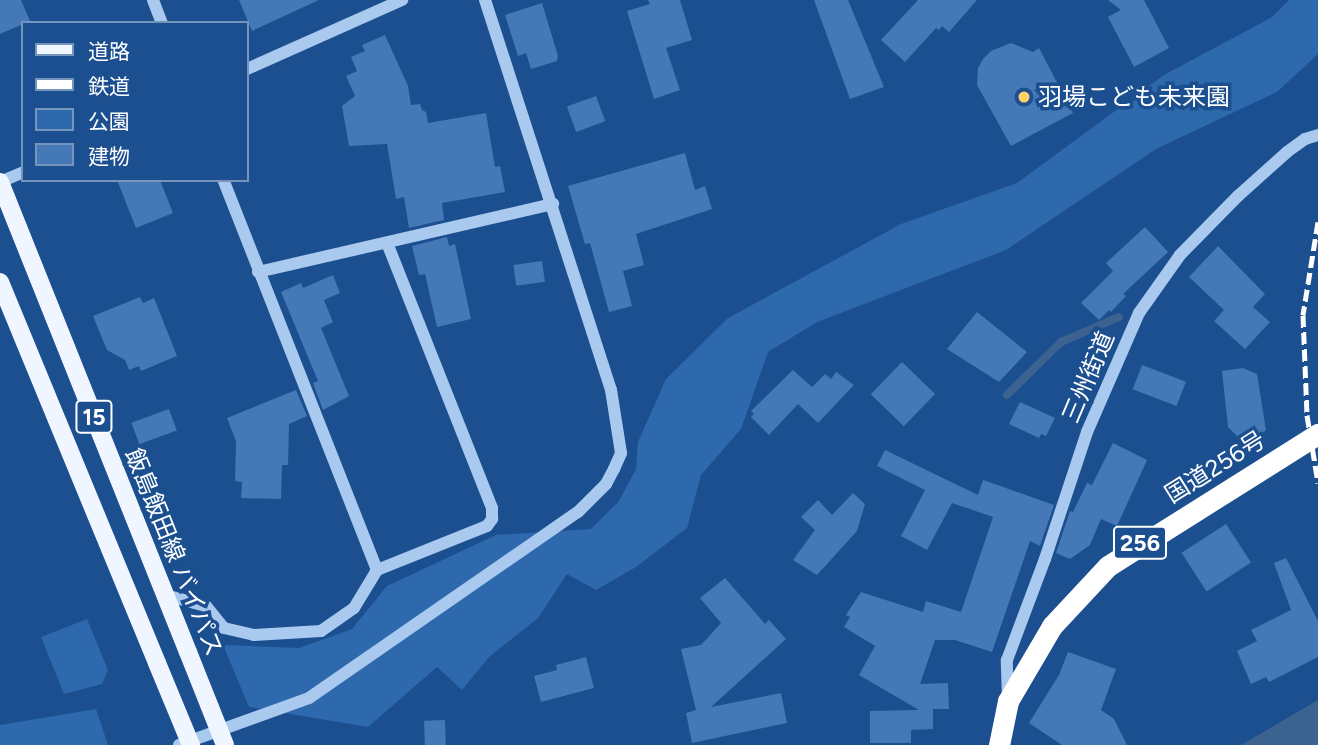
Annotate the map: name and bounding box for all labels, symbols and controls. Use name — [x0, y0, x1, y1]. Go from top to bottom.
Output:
legend — [21, 21, 248, 182]
text: 道路 — [88, 39, 130, 64]
text: 鉄道 — [88, 74, 130, 99]
place label: 羽場こども未来園 — [1038, 83, 1230, 111]
marker: 羽場こども未来園 — [1016, 89, 1032, 105]
text: 公園 — [88, 109, 130, 134]
text: 建物 — [88, 144, 130, 169]
street label: 三州街道 — [1056, 327, 1120, 427]
road number: 15 — [75, 398, 113, 436]
street label: 国道256号 — [1160, 425, 1270, 509]
street label: 飯島飯田線 バイパス — [119, 444, 229, 660]
road number: 256 — [1112, 524, 1168, 562]

